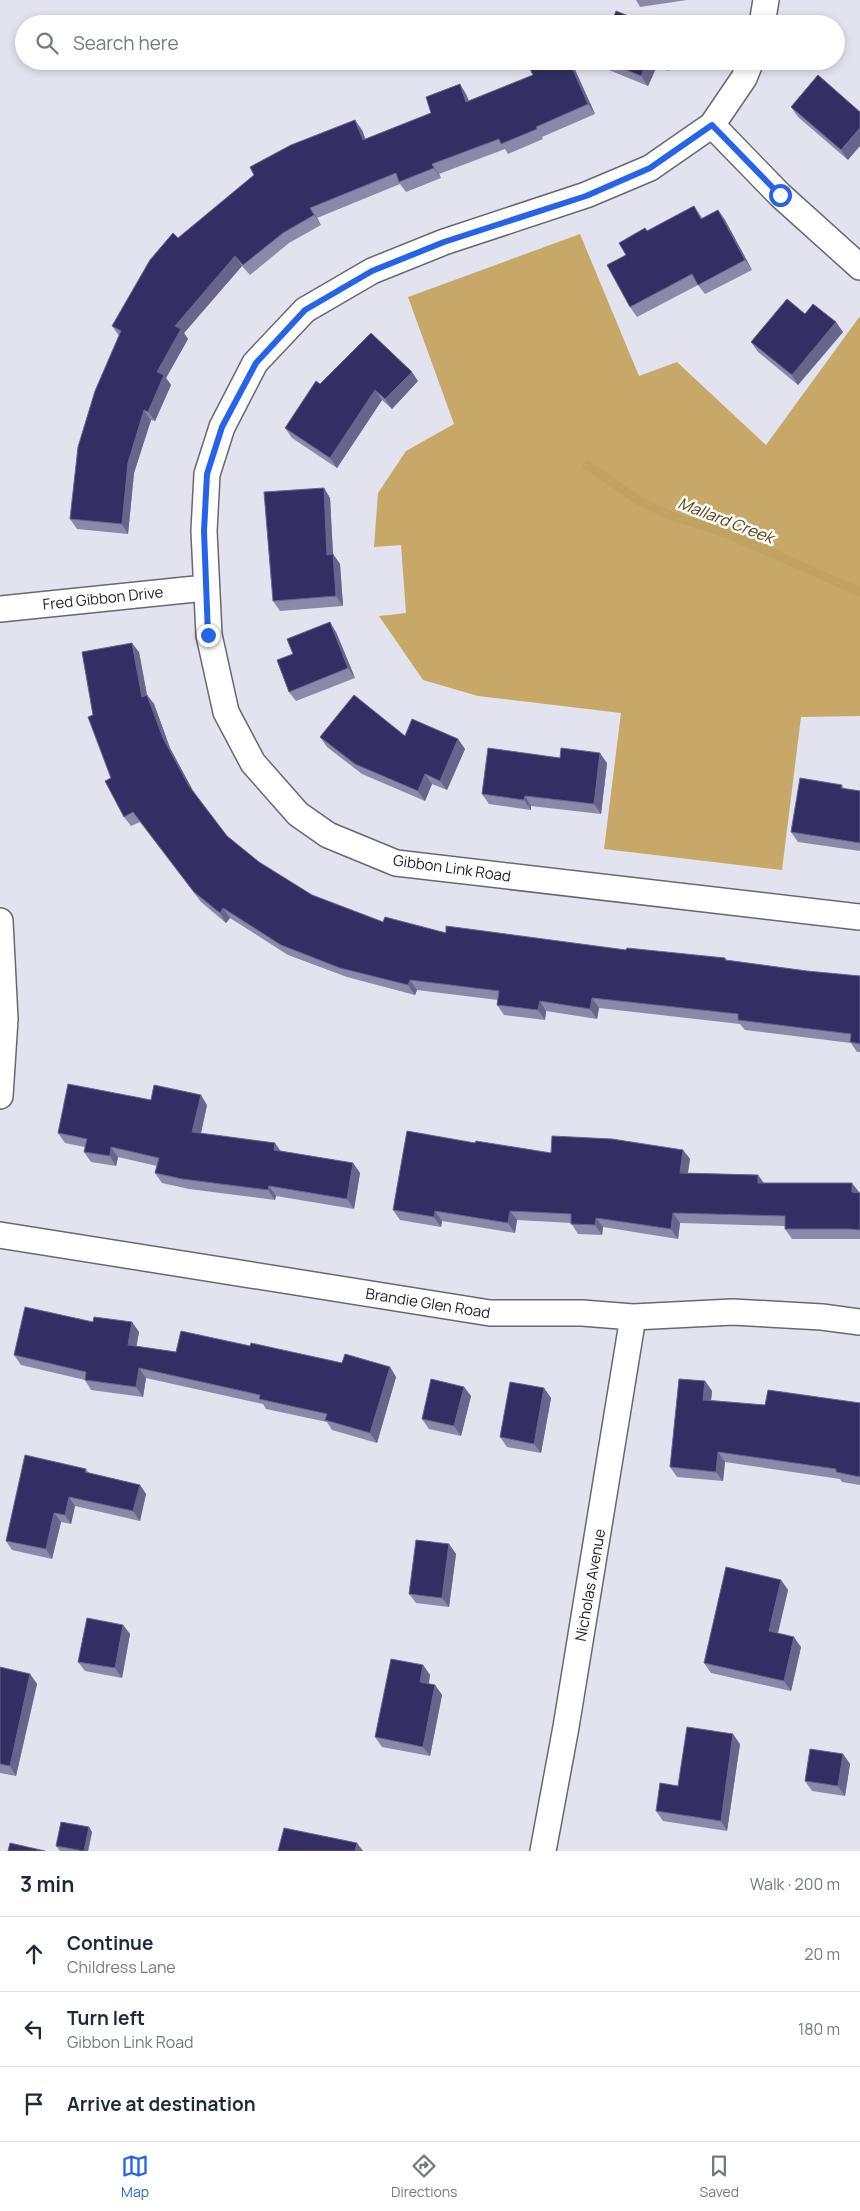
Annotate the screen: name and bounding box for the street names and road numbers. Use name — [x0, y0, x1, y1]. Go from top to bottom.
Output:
street label: Fred Gibbon Drive — [42, 581, 165, 615]
street label: Gibbon Link Road — [392, 849, 512, 887]
street label: Brandie Glen Road — [364, 1283, 492, 1323]
street label: Nicholas Avenue — [570, 1527, 610, 1643]

